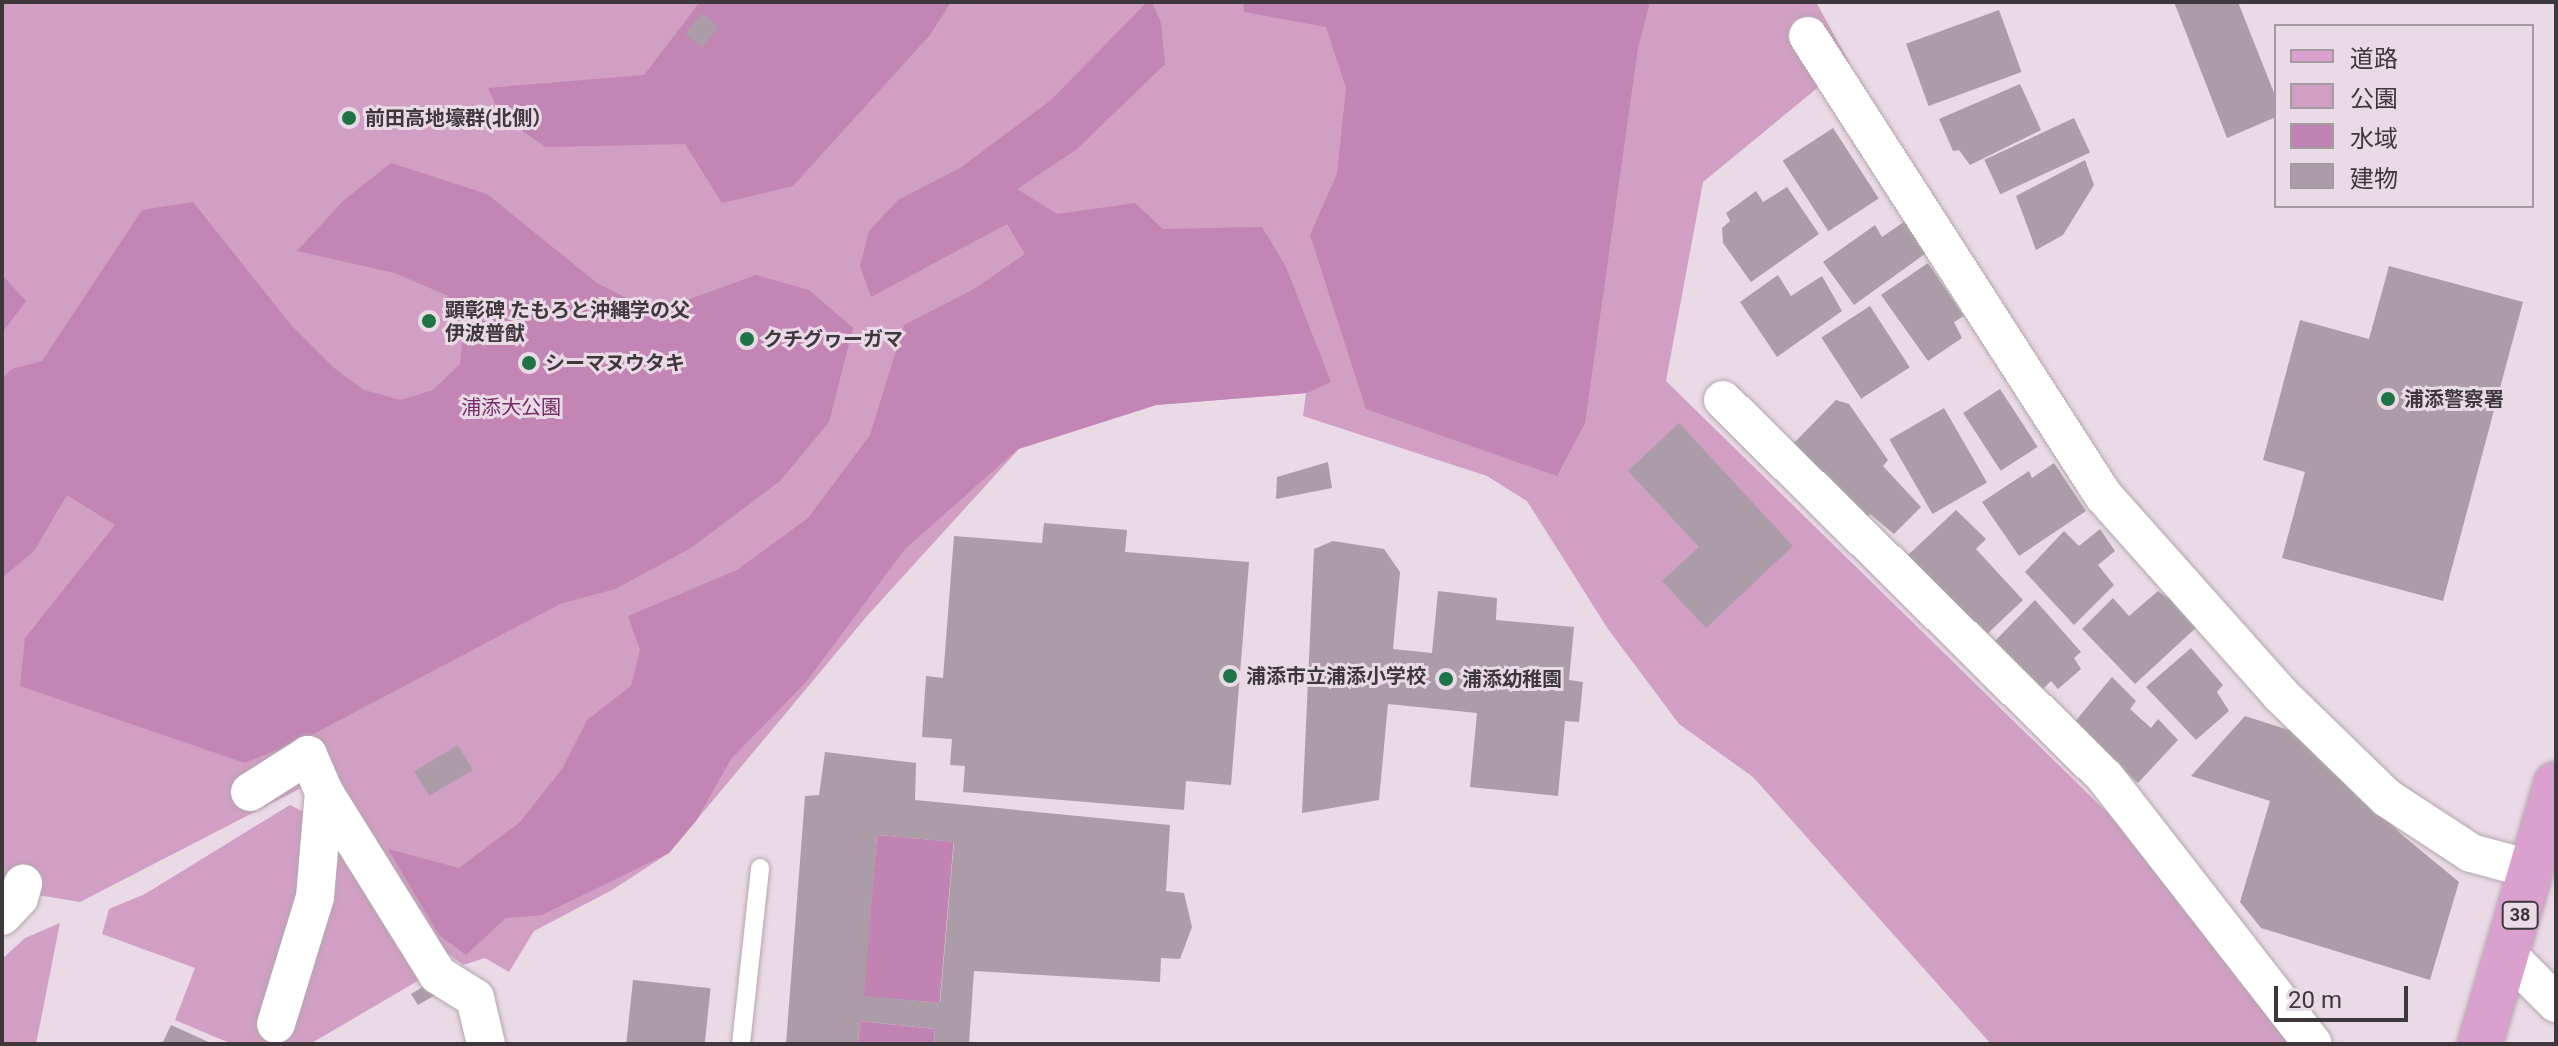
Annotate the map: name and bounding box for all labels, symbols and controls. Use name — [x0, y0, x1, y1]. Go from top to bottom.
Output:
legend — [2274, 24, 2534, 208]
text: 道路 — [2350, 45, 2398, 73]
text: 公園 — [2350, 85, 2398, 113]
place label: 前田高地壕群(北側） — [365, 106, 552, 130]
marker: 前田高地壕群(北側） — [340, 109, 358, 127]
text: 水域 — [2350, 125, 2398, 153]
text: 建物 — [2350, 165, 2398, 193]
place label: 顕彰碑 たもろと沖縄学の父 伊波普猷 — [445, 298, 690, 345]
marker: 顕彰碑 たもろと沖縄学の父 伊波普猷 — [420, 312, 438, 330]
place label: クチグヮーガマ — [763, 327, 903, 351]
marker: クチグヮーガマ — [738, 330, 756, 348]
place label: シーマヌウタキ — [545, 351, 685, 375]
marker: シーマヌウタキ — [520, 354, 538, 372]
place label: 浦添警察署 — [2404, 387, 2504, 411]
marker: 浦添警察署 — [2379, 390, 2397, 408]
park label: 浦添大公園 — [461, 395, 561, 419]
place label: 浦添市立浦添小学校 — [1246, 664, 1426, 688]
marker: 浦添市立浦添小学校 — [1221, 667, 1239, 685]
place label: 浦添幼稚園 — [1462, 667, 1562, 691]
marker: 浦添幼稚園 — [1437, 670, 1455, 688]
road number: 38 — [2500, 901, 2540, 929]
scale bar — [2278, 970, 2412, 1020]
text: 20 m — [2288, 986, 2342, 1014]

